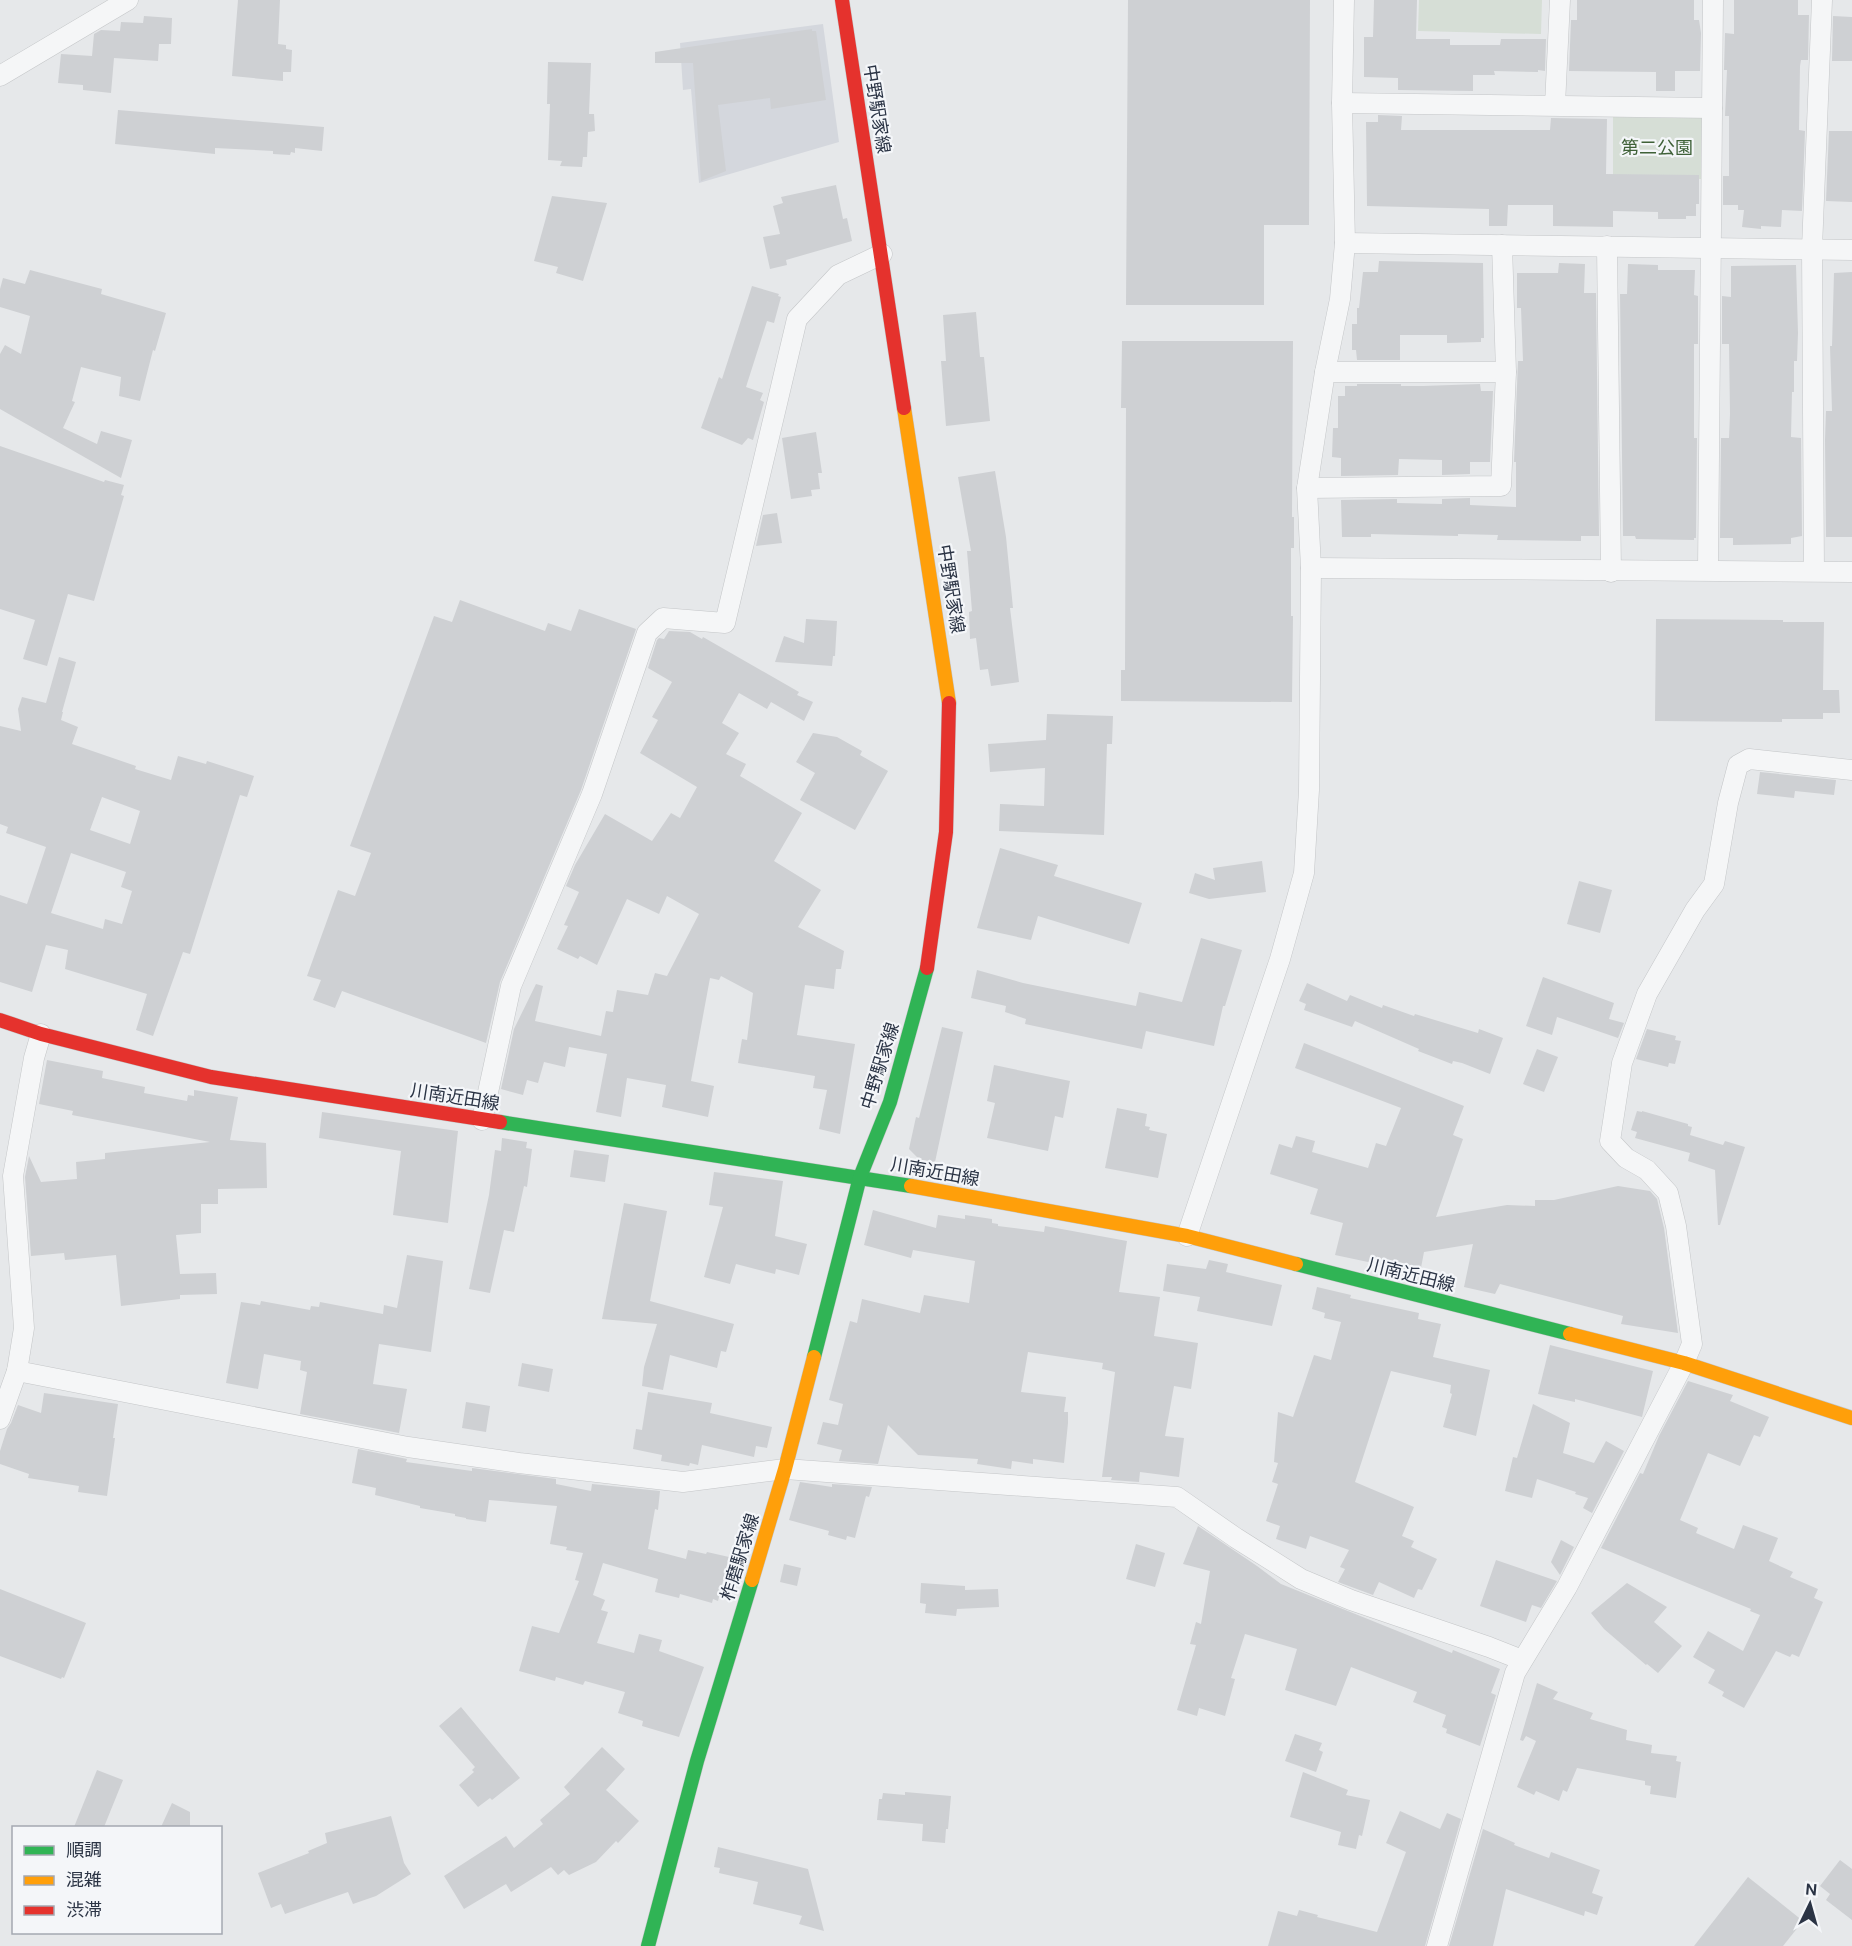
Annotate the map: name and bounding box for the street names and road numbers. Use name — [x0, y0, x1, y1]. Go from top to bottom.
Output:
street label: 中野駅家線 — [858, 63, 896, 155]
street label: 中野駅家線 — [932, 543, 970, 635]
street label: 中野駅家線 — [855, 1019, 905, 1113]
street label: 川南近田線 — [409, 1078, 501, 1116]
street label: 川南近田線 — [889, 1152, 981, 1192]
street label: 川南近田線 — [1364, 1252, 1458, 1298]
street label: 柞磨駅家線 — [715, 1510, 765, 1604]

